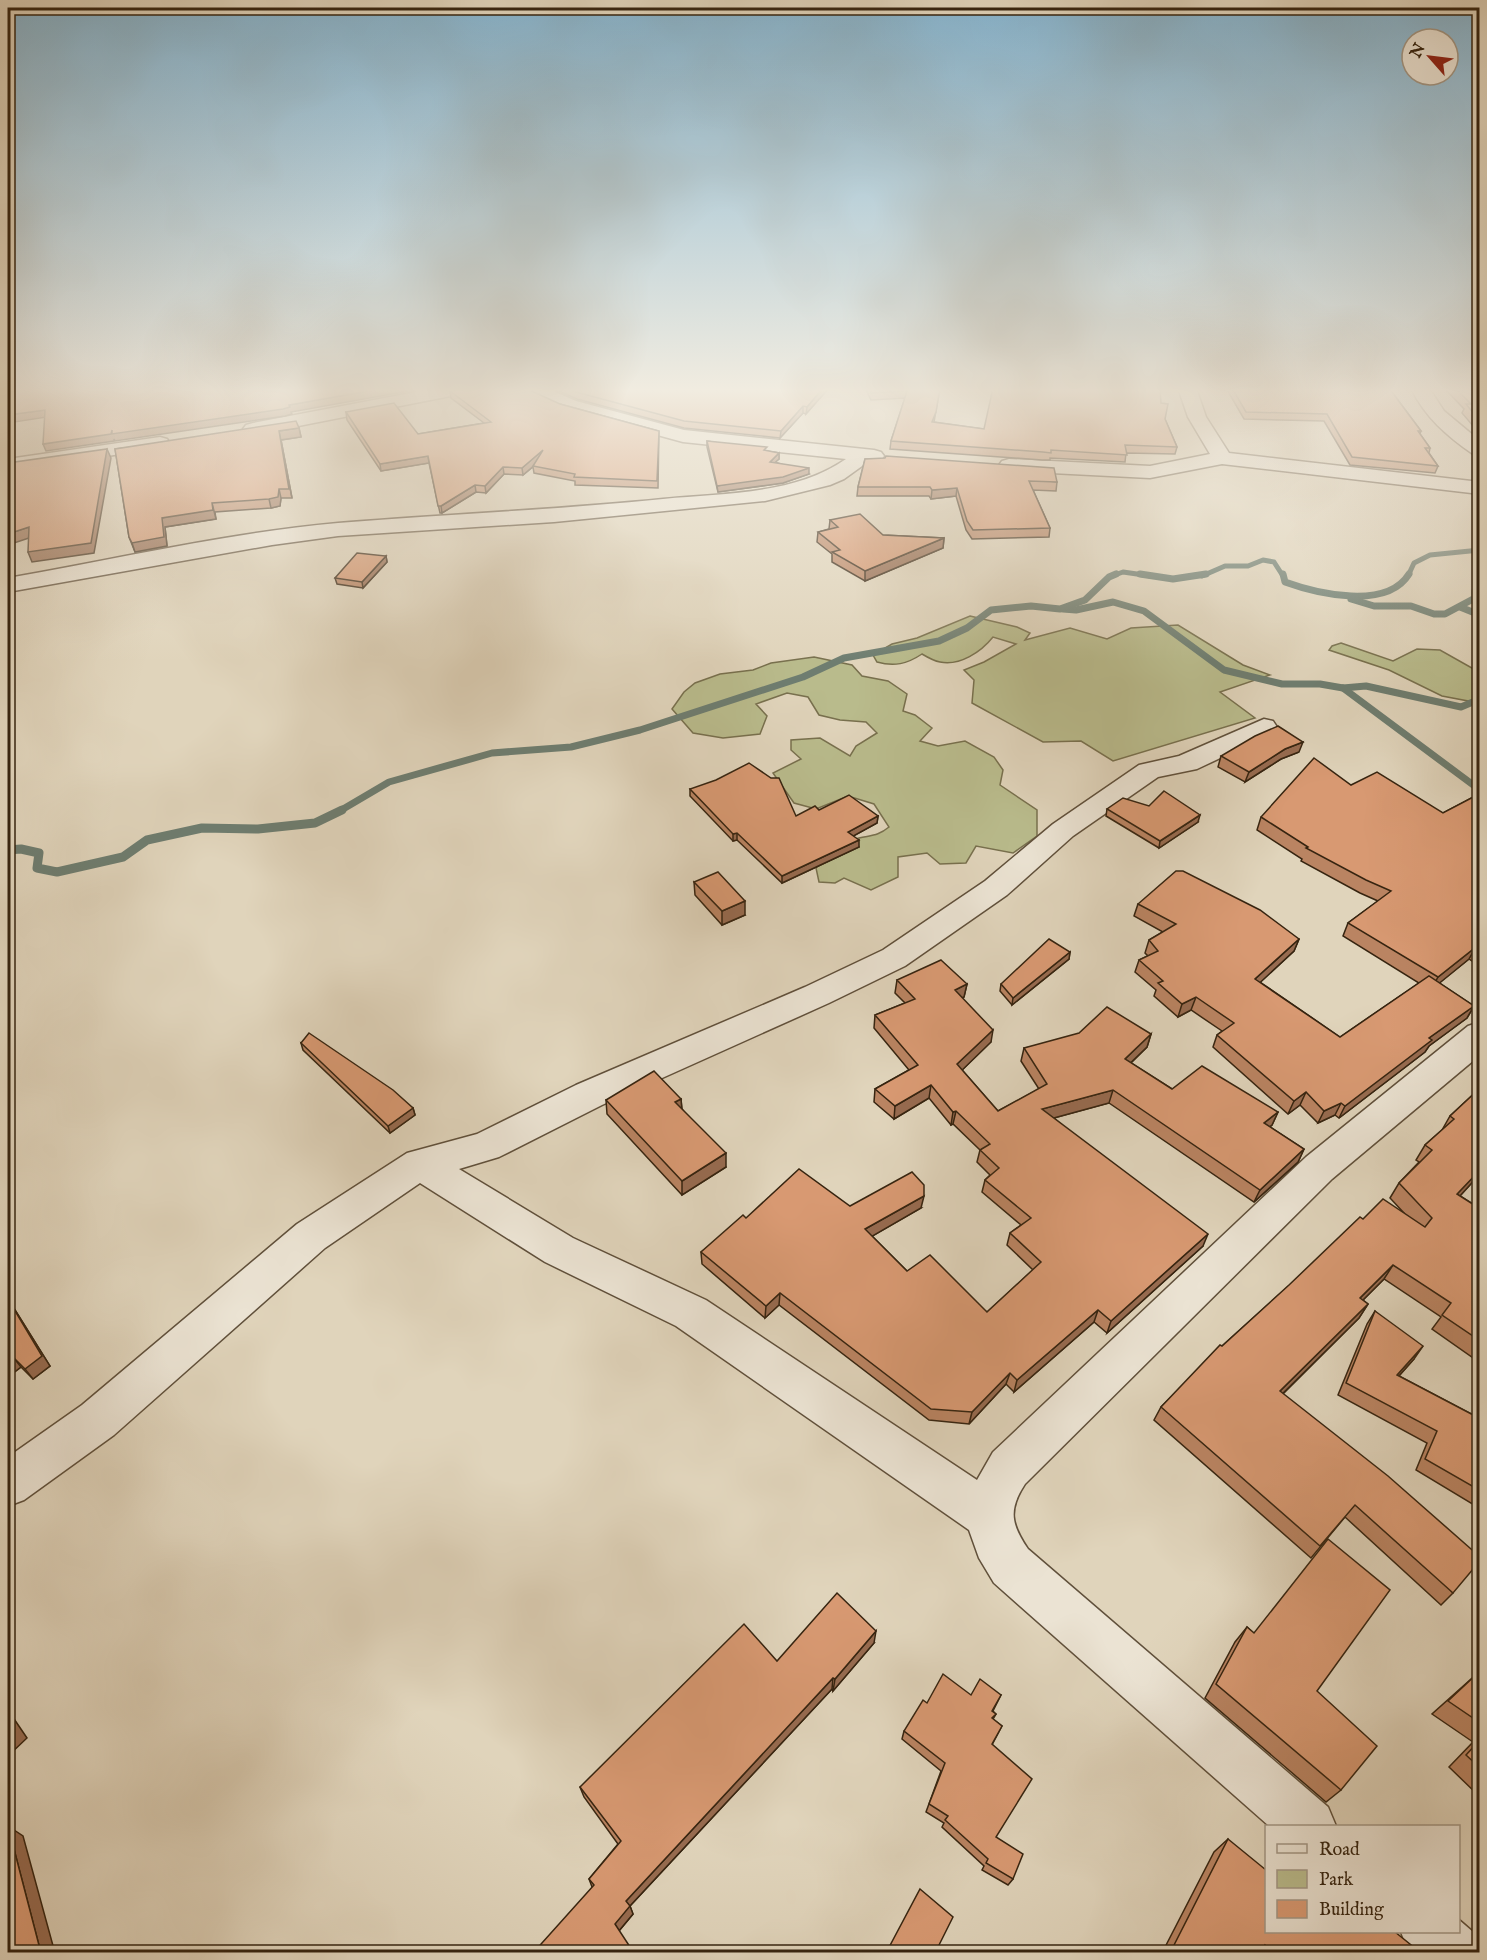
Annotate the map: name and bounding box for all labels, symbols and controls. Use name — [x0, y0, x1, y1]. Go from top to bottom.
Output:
north arrow — [1400, 27, 1460, 87]
text: N — [1406, 40, 1431, 63]
legend — [1265, 1825, 1460, 1933]
text: Road — [1319, 1839, 1360, 1862]
text: Park — [1319, 1869, 1354, 1892]
text: Building — [1319, 1899, 1384, 1922]

